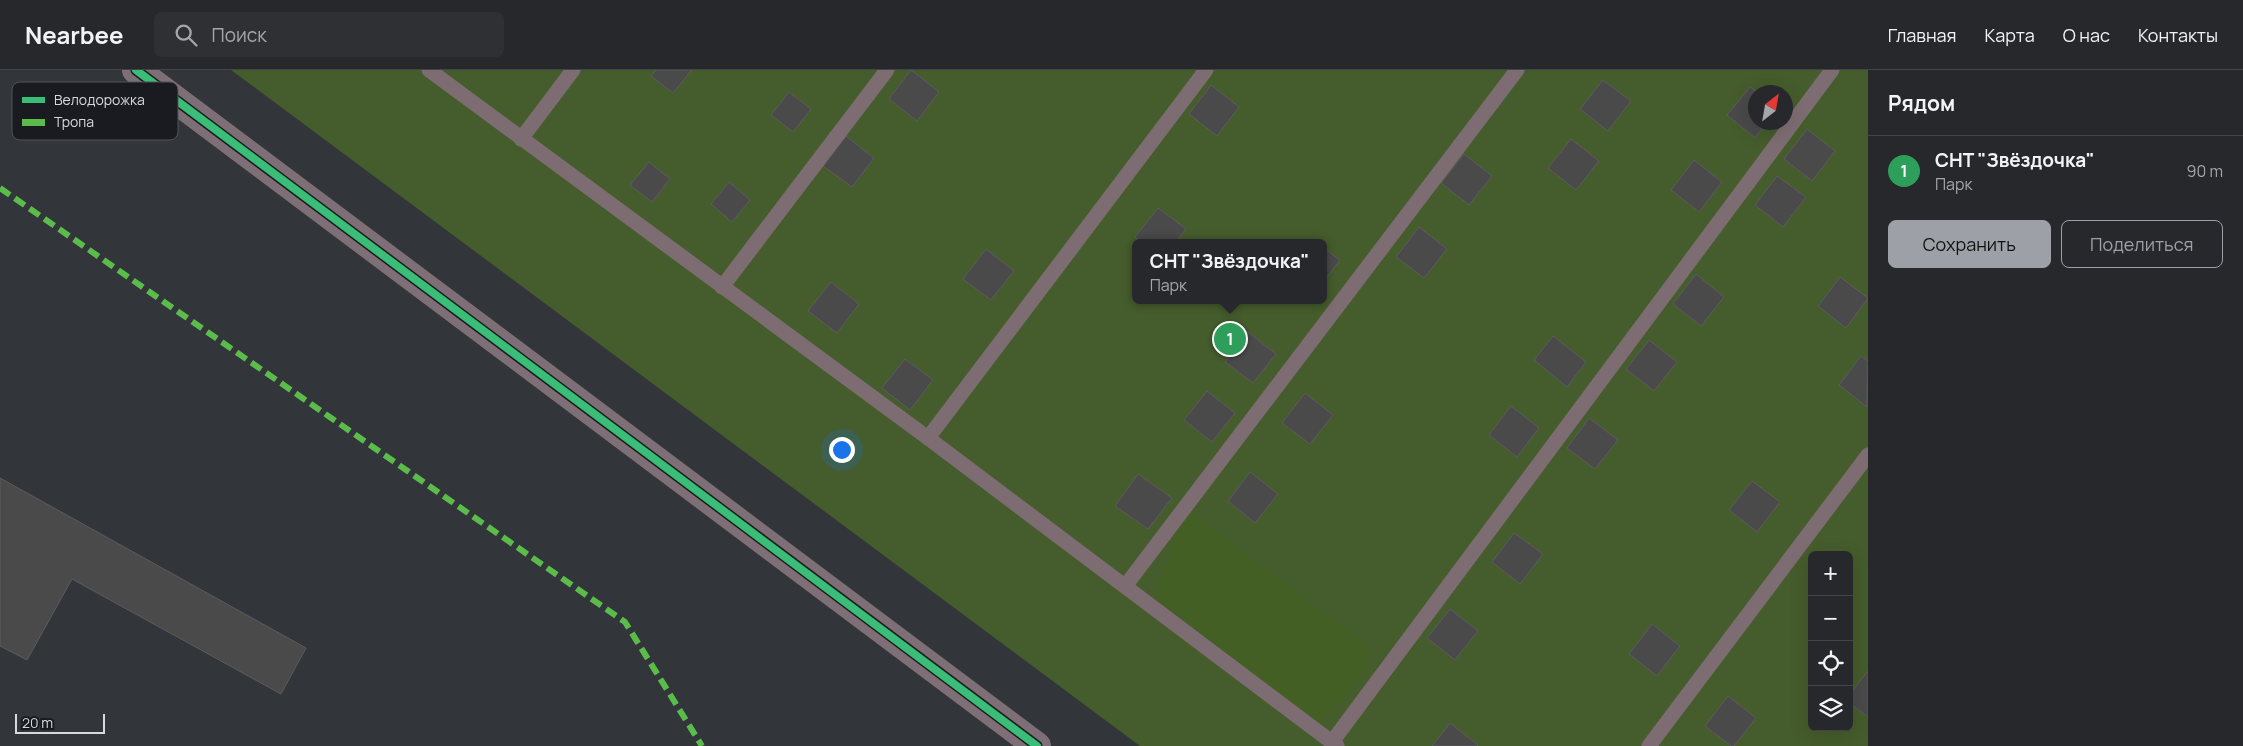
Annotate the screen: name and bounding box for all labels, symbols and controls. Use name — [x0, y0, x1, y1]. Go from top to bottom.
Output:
search box — [154, 12, 504, 57]
text: Nearbee — [25, 18, 124, 51]
icon: search — [172, 21, 200, 49]
text: Поиск — [212, 22, 267, 48]
text: Главная — [1888, 23, 1957, 47]
text: Карта — [1985, 23, 2035, 47]
text: О нас — [2063, 23, 2110, 47]
text: Контакты — [2138, 23, 2218, 47]
legend — [12, 82, 178, 140]
north arrow — [1748, 85, 1793, 130]
text: Рядом — [1888, 89, 1955, 117]
text: Велодорожка — [54, 90, 145, 109]
text: Тропа — [54, 112, 94, 131]
text: СНТ "Звёздочка" — [1935, 147, 2095, 173]
text: 1 — [1900, 160, 1908, 182]
text: 90 m — [2187, 160, 2223, 182]
text: Парк — [1935, 173, 1972, 195]
button: Сохранить — [1888, 220, 2051, 268]
button: Поделиться — [2061, 220, 2223, 268]
popup — [1132, 239, 1327, 304]
text: СНТ "Звёздочка" — [1150, 248, 1309, 274]
text: Парк — [1150, 274, 1187, 296]
pin: 1 — [1214, 320, 1246, 358]
your location — [829, 437, 855, 463]
map controls — [1808, 551, 1853, 731]
button: + — [1808, 551, 1853, 596]
button: − — [1808, 596, 1853, 641]
button: locate — [1808, 641, 1853, 686]
button: layers — [1808, 686, 1853, 731]
scale bar — [15, 711, 105, 734]
text: 20 m — [22, 713, 53, 732]

